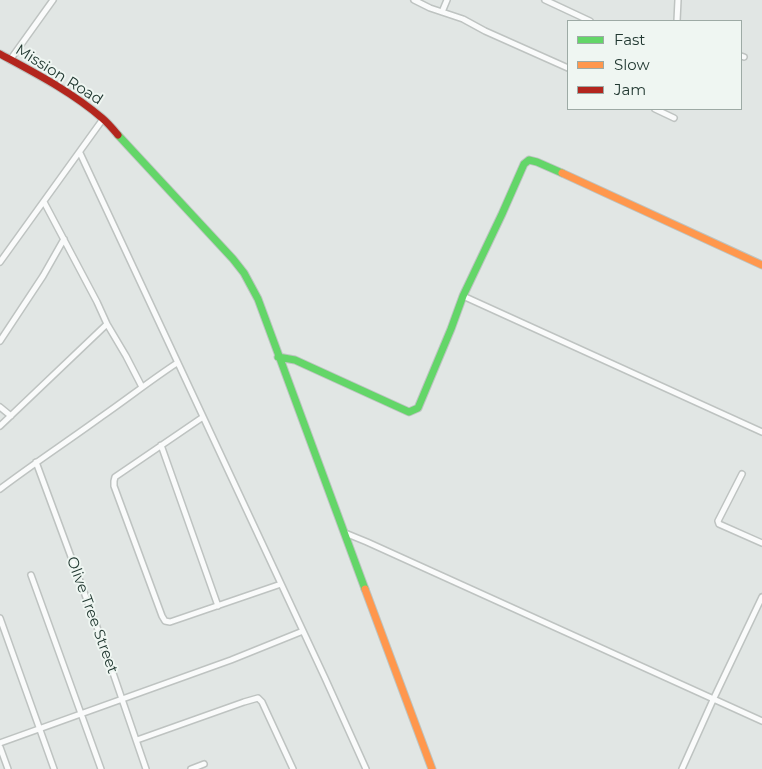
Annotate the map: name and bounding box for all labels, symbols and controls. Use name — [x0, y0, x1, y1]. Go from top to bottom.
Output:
legend — [567, 20, 742, 110]
text: Fast — [614, 30, 645, 49]
street label: Mission Road — [12, 41, 106, 109]
text: Slow — [614, 55, 650, 74]
text: Jam — [614, 80, 646, 99]
street label: Olive Tree Street — [62, 554, 122, 676]

